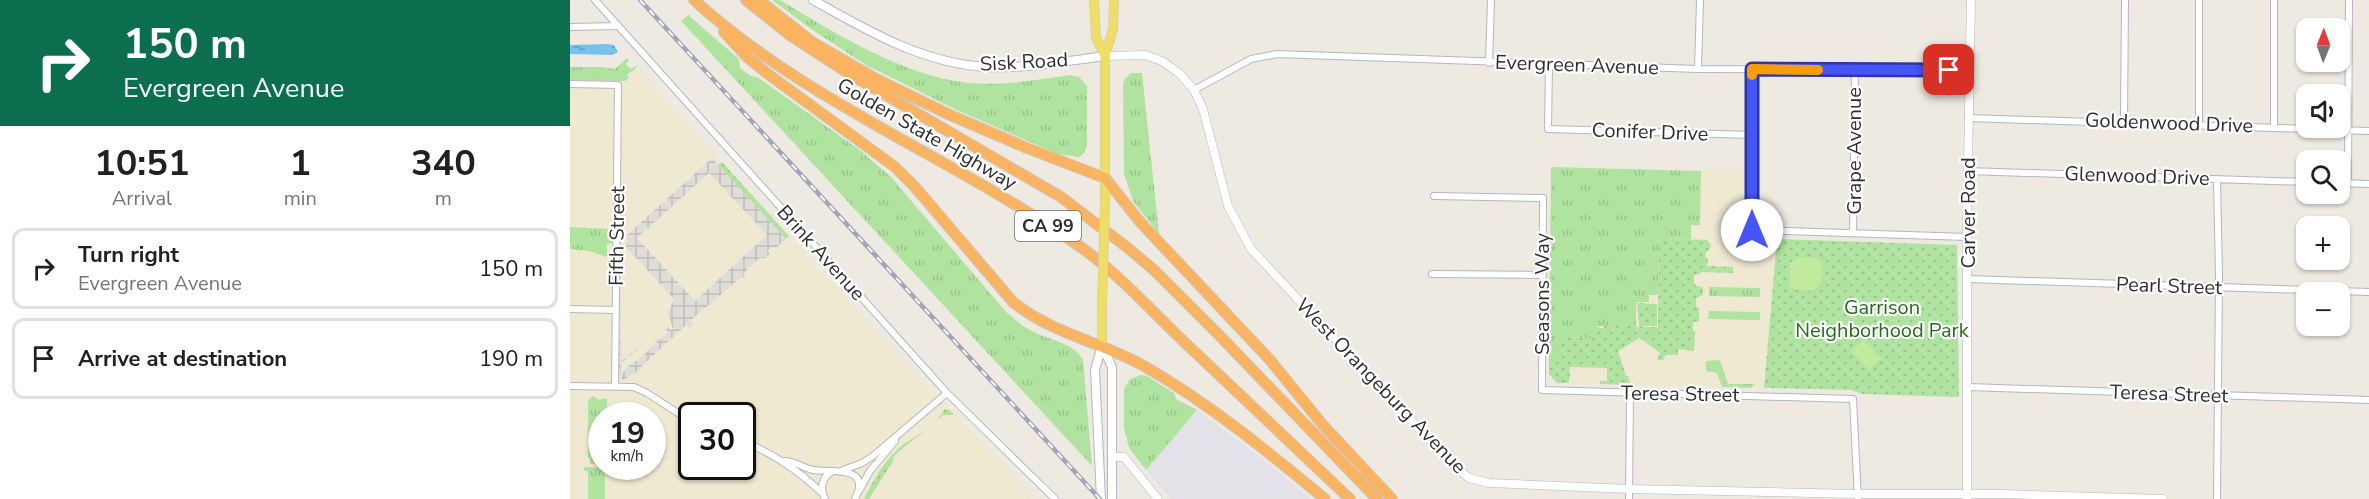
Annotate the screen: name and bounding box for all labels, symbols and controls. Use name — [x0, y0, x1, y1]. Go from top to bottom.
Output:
text: 150 m — [123, 16, 247, 73]
north arrow — [2296, 18, 2350, 72]
map controls — [2296, 18, 2350, 336]
icon: right — [24, 24, 102, 102]
pin — [1923, 44, 1974, 95]
street label: Sisk Road — [979, 46, 1069, 78]
street label: Evergreen Avenue — [1495, 49, 1659, 81]
icon: arrive — [1932, 53, 1965, 86]
text: Evergreen Avenue — [123, 70, 344, 107]
street label: Golden State Highway — [832, 72, 1022, 197]
button: sound — [2296, 84, 2350, 138]
street label: Grape Avenue — [1841, 87, 1868, 215]
street label: Goldenwood Drive — [2084, 107, 2254, 139]
street label: Conifer Drive — [1591, 116, 1709, 148]
text: 10:51 — [94, 139, 190, 188]
text: 1 — [289, 139, 311, 188]
text: 340 — [411, 139, 476, 188]
button: search — [2296, 150, 2350, 204]
street label: Carver Road — [1955, 157, 1982, 269]
street label: Glenwood Drive — [2064, 160, 2210, 192]
text: Arrival — [112, 185, 172, 212]
text: min — [284, 185, 317, 212]
text: m — [435, 185, 452, 212]
street label: Fifth Street — [603, 185, 631, 286]
position arrow — [1720, 198, 1784, 262]
street label: Brink Avenue — [771, 199, 871, 307]
road number: CA 99 — [1015, 211, 1081, 241]
button: + — [2296, 216, 2350, 270]
street label: Seasons Way — [1529, 232, 1556, 355]
text: Turn right — [78, 240, 179, 270]
icon: right — [27, 252, 60, 285]
text: 150 m — [479, 254, 543, 284]
text: Evergreen Avenue — [78, 270, 242, 297]
street label: Pearl Street — [2115, 271, 2224, 301]
button: − — [2296, 282, 2350, 336]
street label: West Orangeburg Avenue — [1290, 292, 1472, 480]
park label: Garrison Neighborhood Park — [1795, 294, 1970, 344]
icon: arrive — [27, 342, 60, 375]
text: Arrive at destination — [78, 344, 287, 374]
text: 190 m — [479, 344, 543, 374]
street label: Teresa Street — [2109, 378, 2230, 410]
street label: Teresa Street — [1620, 379, 1741, 409]
speed limit sign: 30 — [678, 402, 756, 480]
text: 19 — [609, 413, 645, 454]
text: km/h — [610, 446, 644, 466]

